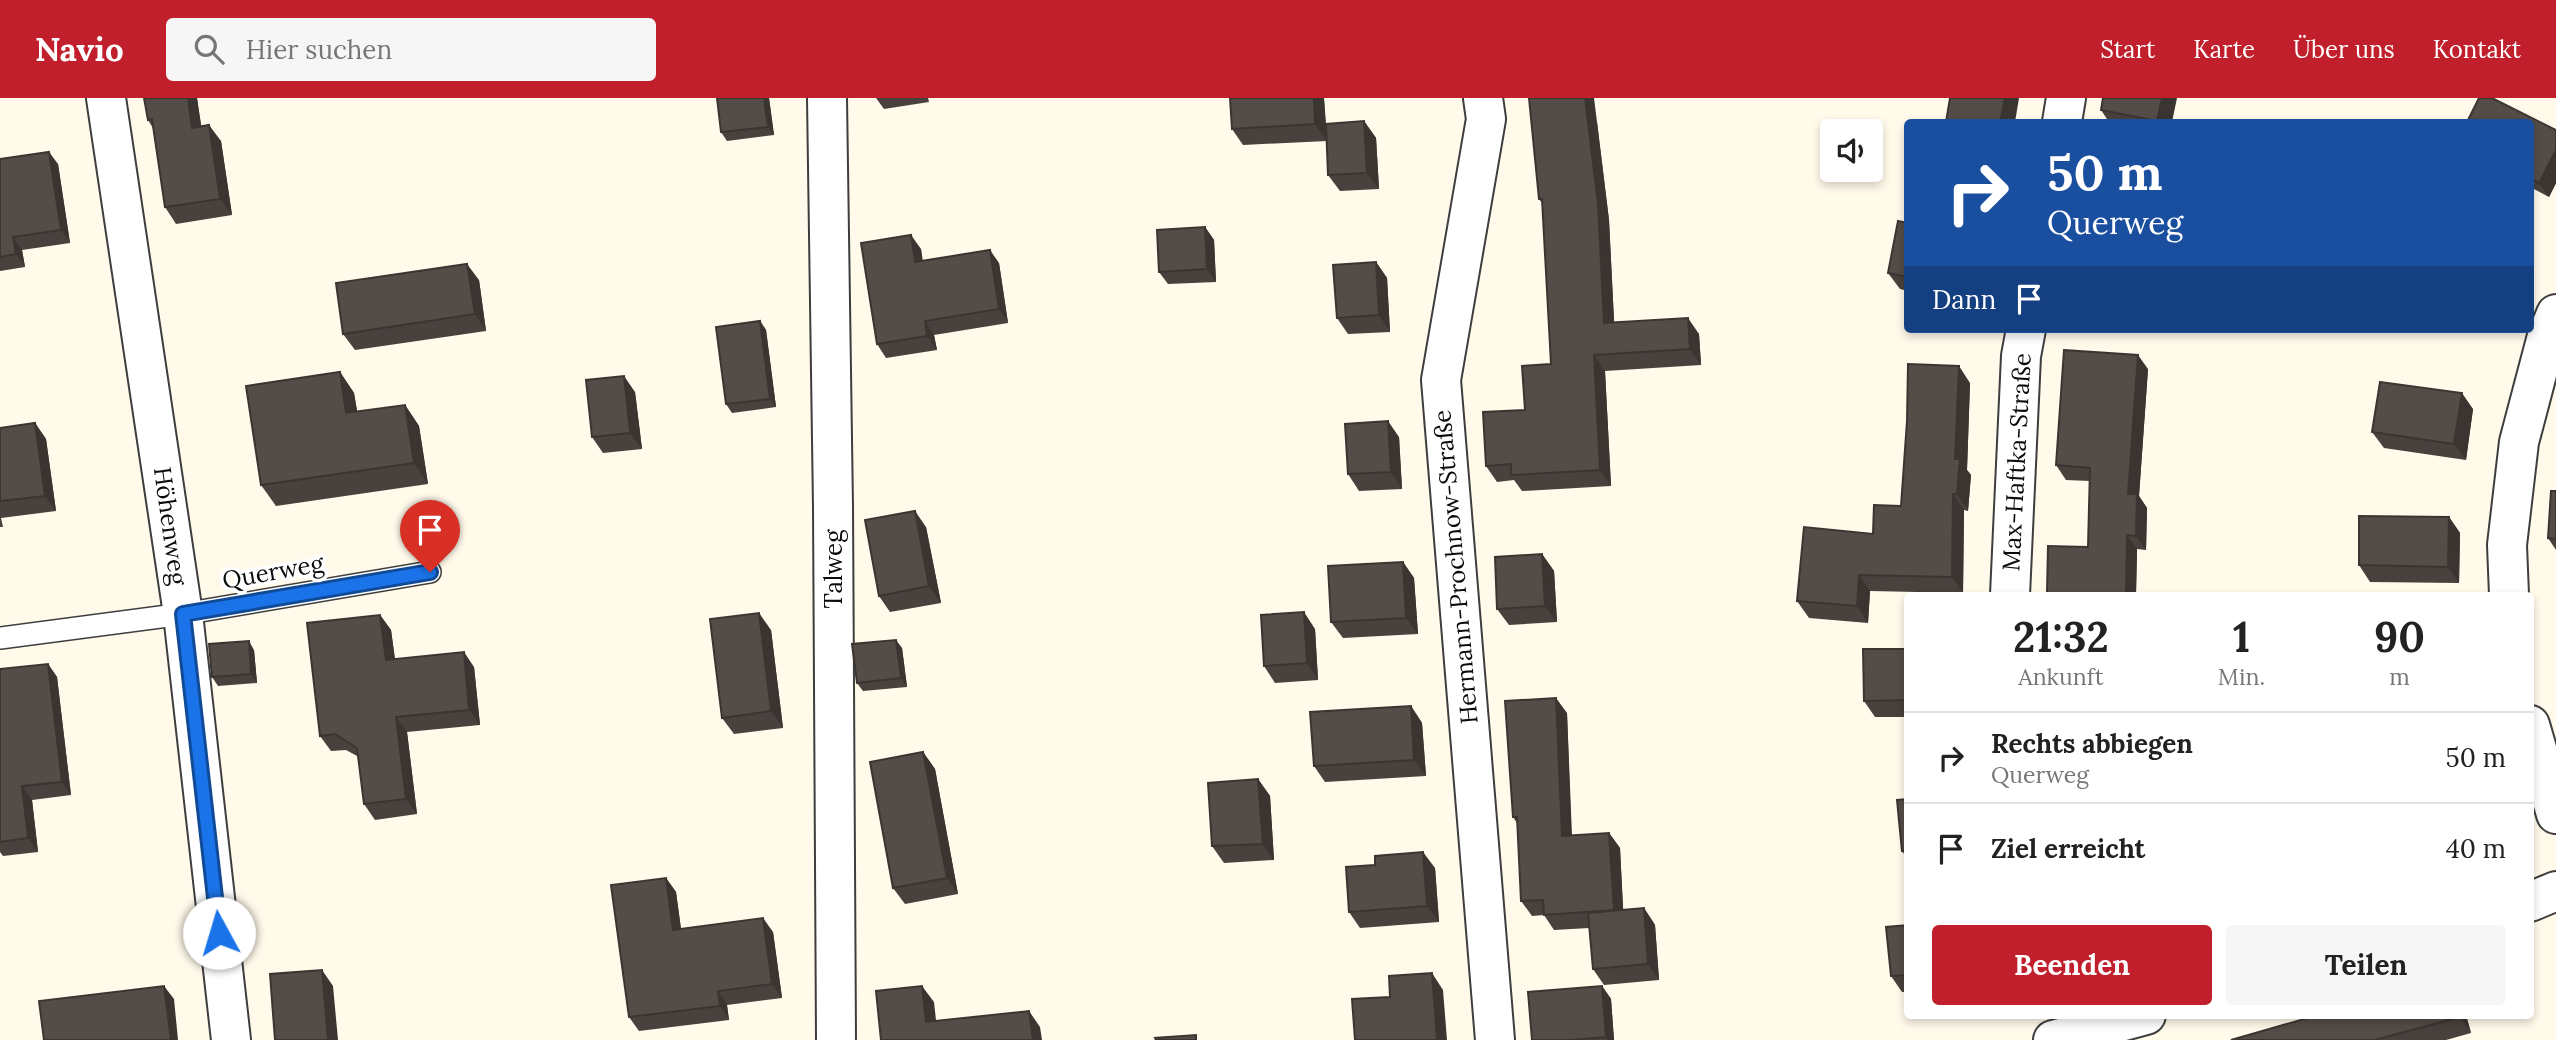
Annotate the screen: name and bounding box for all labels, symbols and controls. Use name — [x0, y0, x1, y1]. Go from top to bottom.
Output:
search box — [166, 18, 656, 81]
text: Navio — [35, 28, 124, 70]
icon: search — [190, 30, 228, 68]
text: Hier suchen — [246, 33, 392, 66]
text: Start — [2100, 34, 2155, 65]
text: Karte — [2193, 34, 2255, 65]
text: Über uns — [2293, 34, 2395, 65]
text: Kontakt — [2433, 34, 2521, 65]
map controls — [1820, 119, 1883, 182]
button: sound — [1820, 119, 1883, 182]
text: 50 m — [2047, 141, 2163, 203]
icon: right — [1932, 147, 2023, 238]
text: Querweg — [2047, 202, 2183, 243]
icon: arrive — [2010, 280, 2048, 318]
text: Dann — [1932, 283, 1996, 316]
street label: Max-Haftka-Straße — [1995, 352, 2038, 572]
street label: Hermann-Prochnow-Straße — [1426, 409, 1485, 725]
street label: Höhenweg — [147, 465, 194, 588]
pin — [400, 500, 460, 572]
icon: arrive — [411, 511, 449, 549]
street label: Talweg — [818, 529, 849, 608]
street label: Querweg — [220, 547, 327, 596]
text: 21:32 — [2013, 610, 2109, 664]
text: 1 — [2233, 610, 2250, 664]
text: 90 — [2374, 610, 2425, 664]
text: Ankunft — [2018, 662, 2104, 691]
text: Min. — [2218, 662, 2265, 691]
text: m — [2389, 662, 2410, 691]
text: Rechts abbiegen — [1991, 727, 2193, 760]
icon: right — [1932, 739, 1970, 777]
text: 50 m — [2446, 741, 2506, 774]
text: Querweg — [1991, 760, 2089, 789]
icon: arrive — [1932, 830, 1970, 868]
text: Ziel erreicht — [1991, 832, 2145, 865]
text: 40 m — [2446, 832, 2506, 865]
position arrow — [182, 896, 256, 970]
button: Beenden — [1932, 925, 2212, 1005]
button: Teilen — [2226, 925, 2506, 1005]

